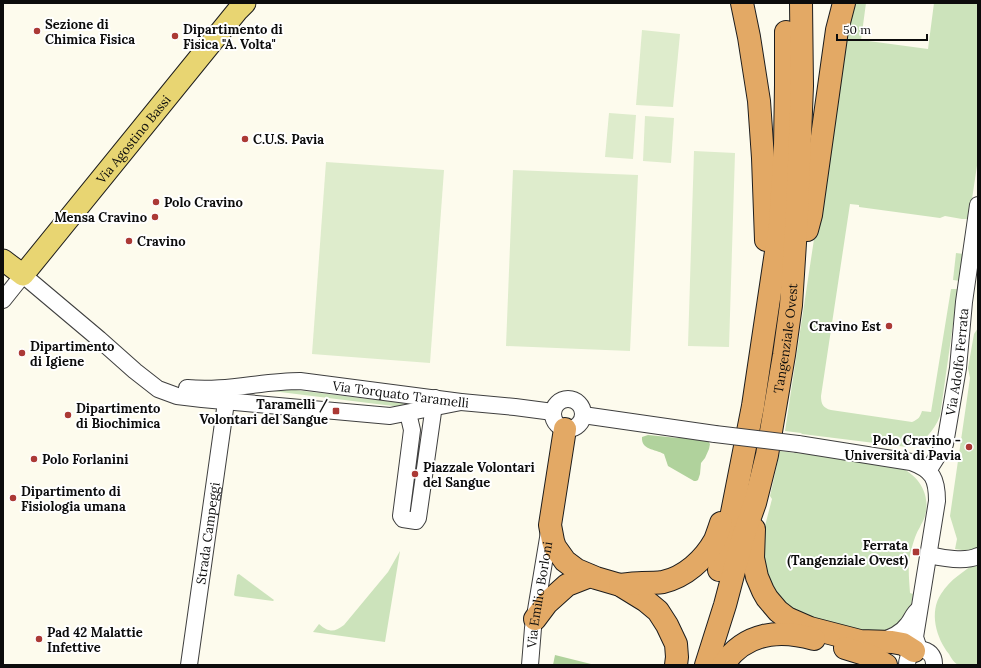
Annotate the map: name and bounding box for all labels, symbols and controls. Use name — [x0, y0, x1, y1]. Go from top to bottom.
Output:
place label: Sezione di Chimica Fisica — [45, 16, 135, 48]
scale bar — [837, 16, 927, 42]
place label: Dipartimento di Fisica "A. Volta" — [183, 21, 283, 53]
text: 50 m — [843, 22, 871, 37]
marker: Sezione di Chimica Fisica — [32, 26, 42, 36]
marker: Dipartimento di Fisica "A. Volta" — [170, 31, 180, 41]
street label: Via Agostino Bassi — [92, 91, 175, 188]
place label: C.U.S. Pavia — [253, 131, 324, 148]
marker: C.U.S. Pavia — [240, 134, 250, 144]
place label: Polo Cravino — [164, 194, 243, 211]
marker: Polo Cravino — [151, 197, 161, 207]
place label: Mensa Cravino — [54, 209, 147, 226]
marker: Mensa Cravino — [150, 212, 160, 222]
place label: Cravino — [137, 233, 186, 250]
marker: Cravino — [124, 236, 134, 246]
street label: Tangenziale Ovest — [770, 283, 801, 395]
street label: Via Adolfo Ferrata — [942, 307, 972, 418]
place label: Cravino Est — [809, 318, 882, 335]
marker: Cravino Est — [884, 321, 894, 331]
place label: Dipartimento di Igiene — [30, 338, 114, 370]
marker: Dipartimento di Igiene — [17, 348, 27, 358]
street label: Via Torquato Taramelli — [331, 377, 470, 412]
place label: Taramelli / Volontari del Sangue — [199, 396, 328, 428]
place label: Dipartimento di Biochimica — [76, 400, 160, 432]
marker: Taramelli / Volontari del Sangue — [331, 406, 341, 416]
marker: Dipartimento di Biochimica — [63, 410, 73, 420]
place label: Polo Cravino - Università di Pavia — [845, 432, 961, 464]
marker: Polo Cravino - Università di Pavia — [964, 442, 974, 452]
place label: Polo Forlanini — [42, 451, 129, 468]
marker: Polo Forlanini — [29, 454, 39, 464]
place label: Piazzale Volontari del Sangue — [423, 459, 535, 491]
marker: Piazzale Volontari del Sangue — [410, 469, 420, 479]
street label: Strada Campeggi — [192, 481, 224, 586]
place label: Dipartimento di Fisiologia umana — [21, 483, 126, 515]
marker: Dipartimento di Fisiologia umana — [8, 493, 18, 503]
place label: Ferrata (Tangenziale Ovest) — [787, 537, 908, 569]
street label: Via Emilio Borloni — [523, 540, 556, 650]
marker: Ferrata (Tangenziale Ovest) — [911, 547, 921, 557]
place label: Pad 42 Malattie Infettive — [47, 624, 143, 656]
marker: Pad 42 Malattie Infettive — [34, 634, 44, 644]

